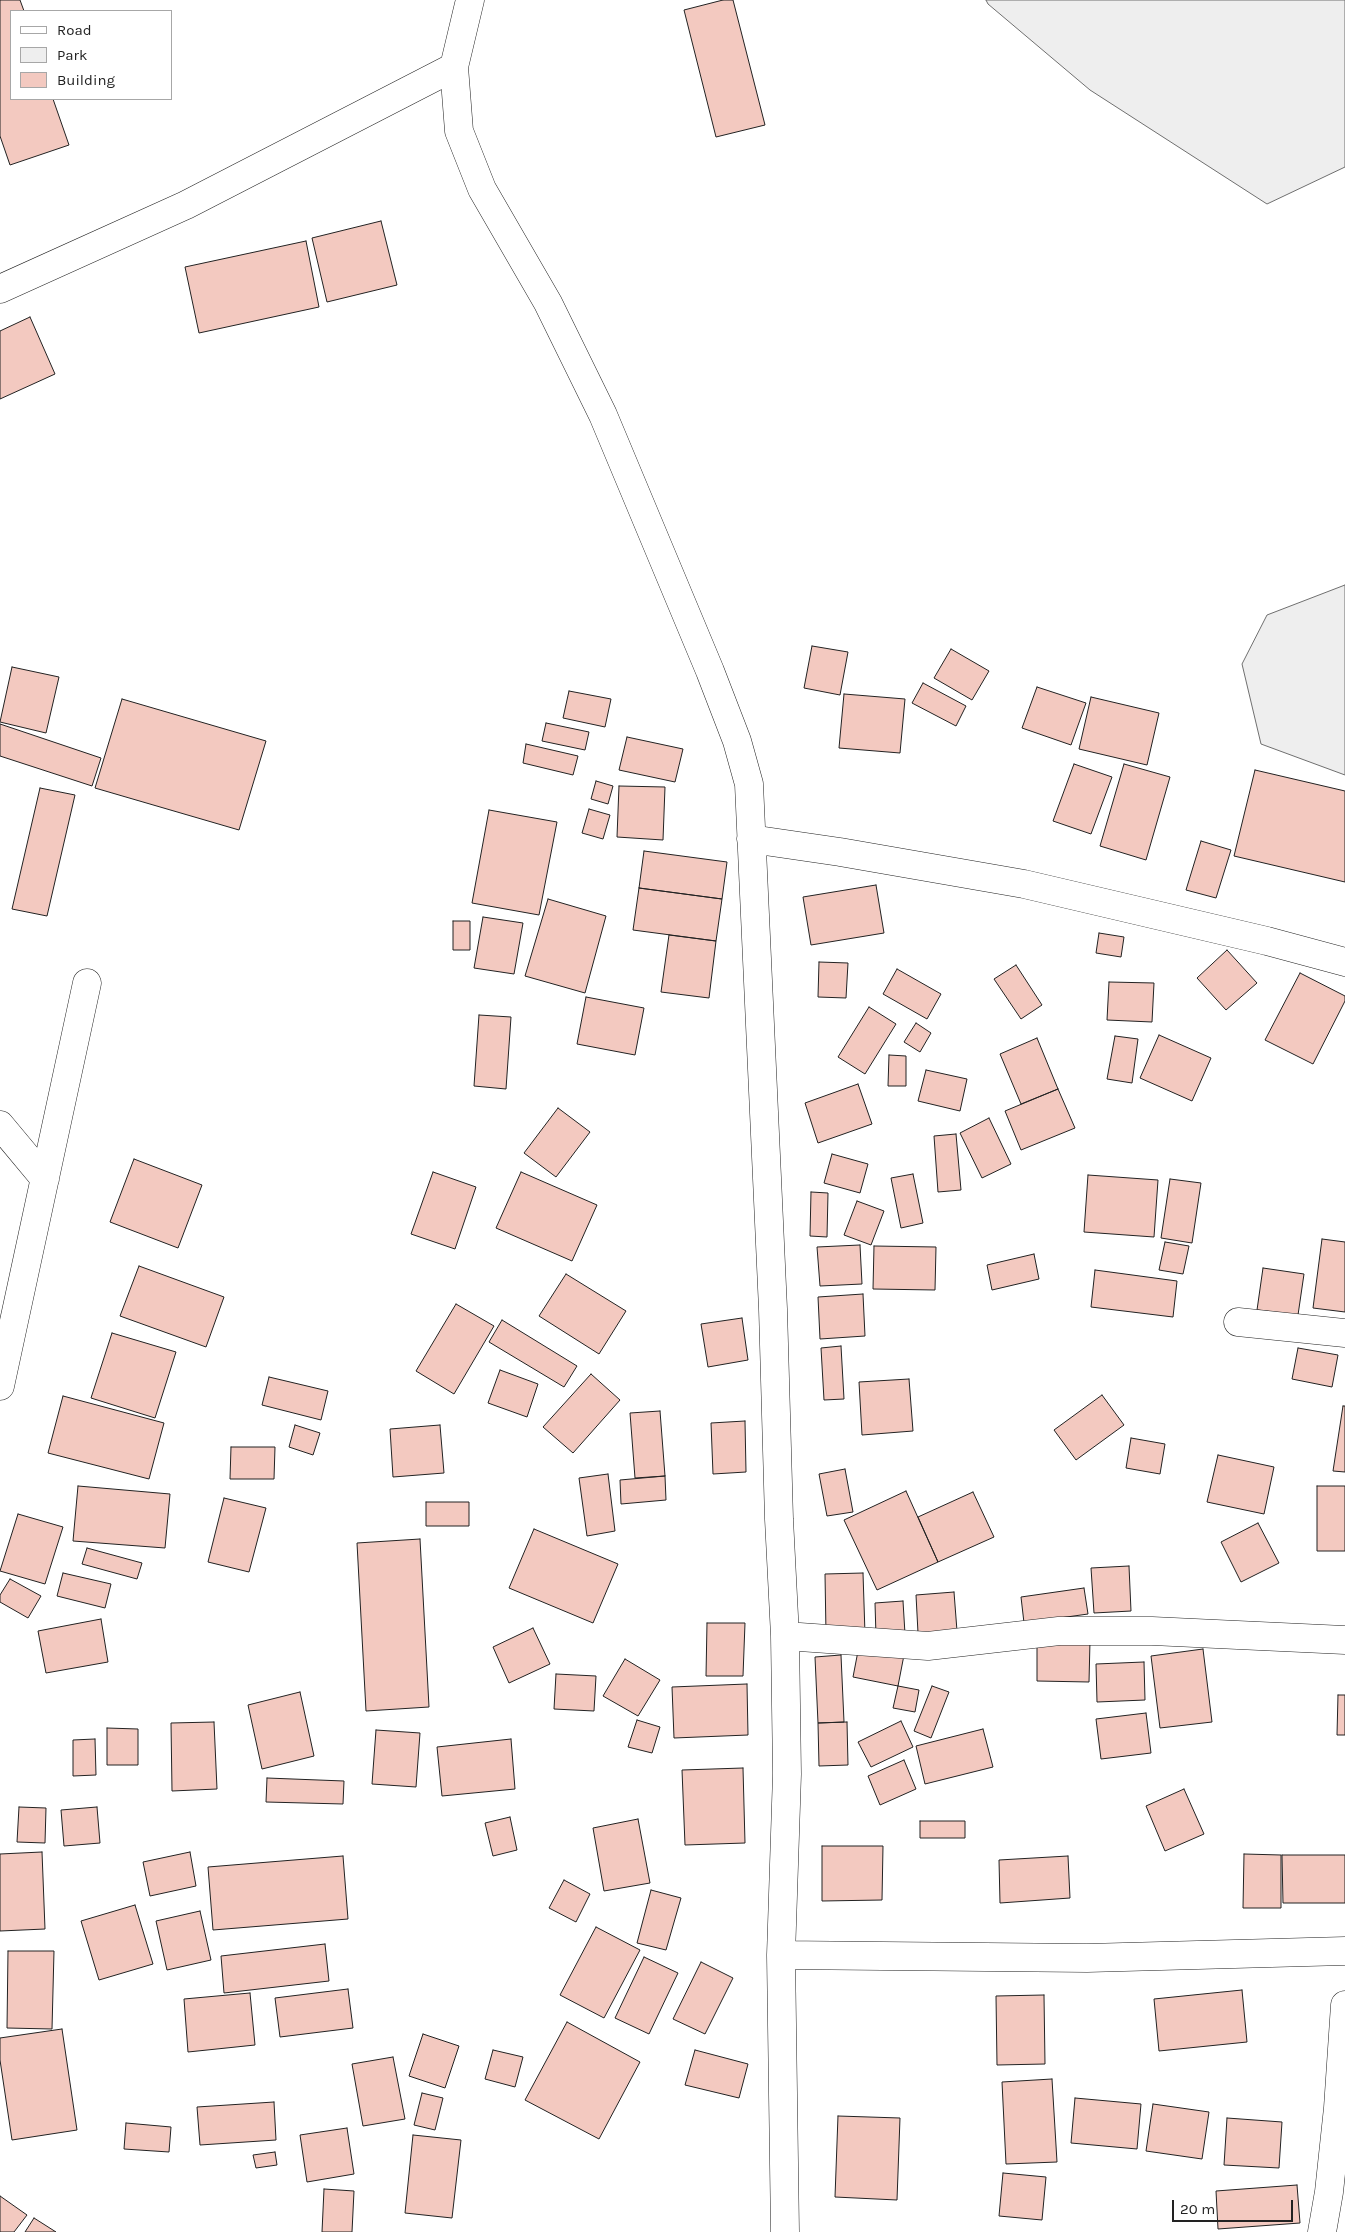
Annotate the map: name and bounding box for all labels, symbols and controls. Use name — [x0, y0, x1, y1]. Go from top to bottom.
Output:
legend — [10, 10, 172, 100]
text: Road — [57, 21, 92, 39]
text: Park — [57, 46, 87, 64]
text: Building — [57, 71, 115, 89]
scale bar — [1175, 2190, 1296, 2222]
text: 20 m — [1180, 2200, 1215, 2218]

